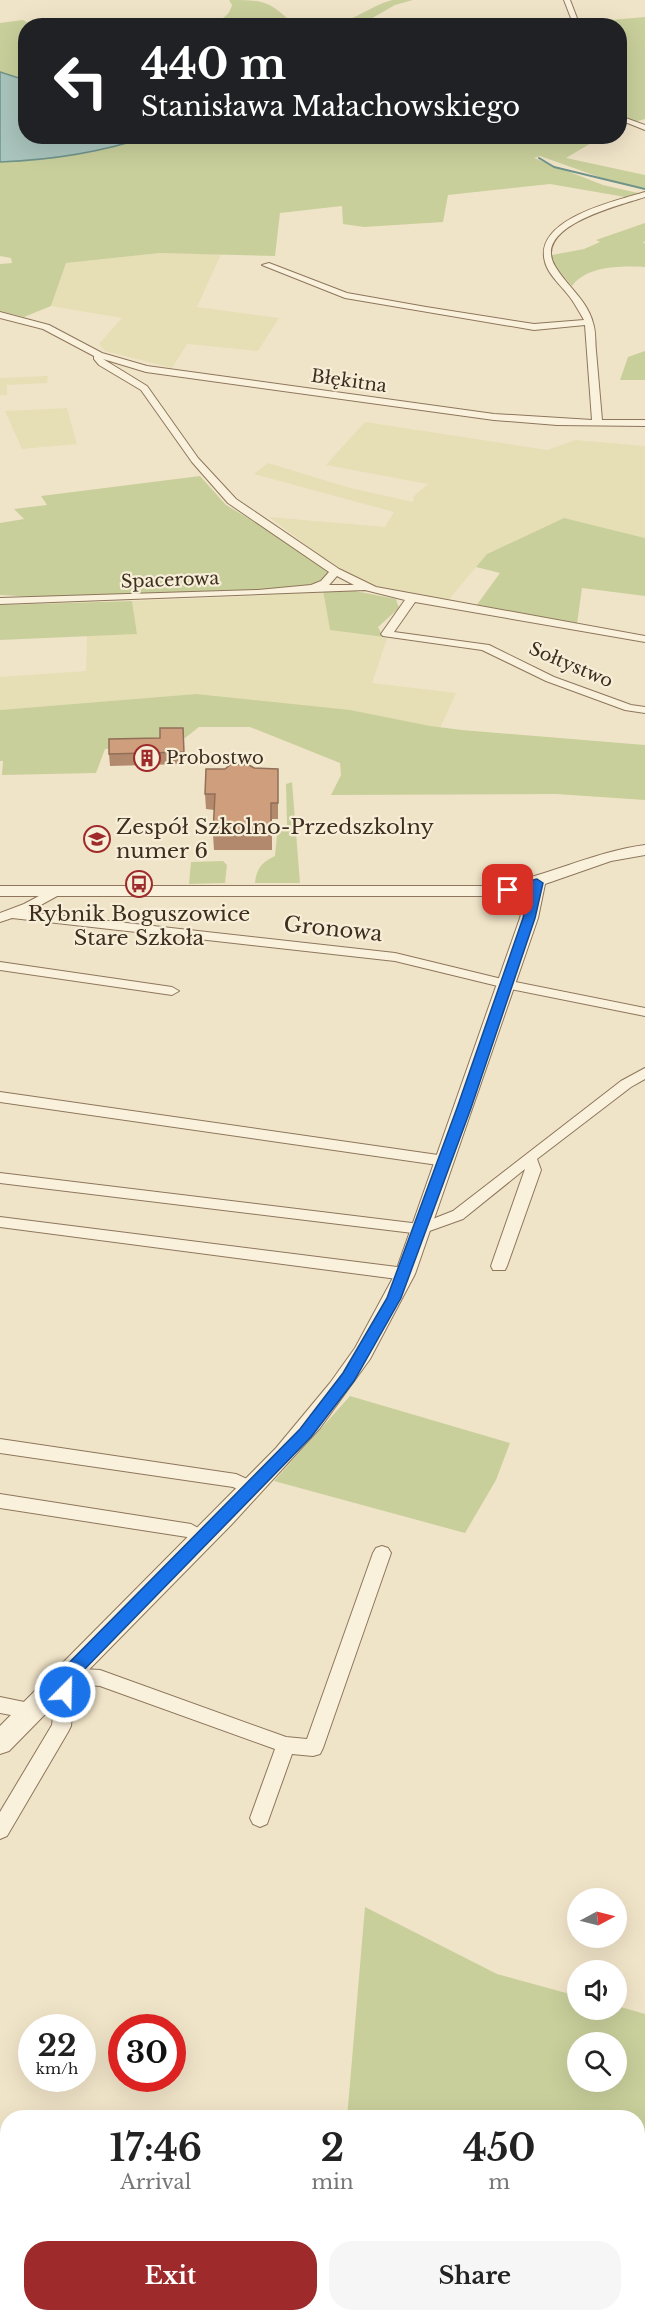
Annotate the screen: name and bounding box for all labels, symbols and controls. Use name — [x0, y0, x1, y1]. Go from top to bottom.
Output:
text: 440 m — [141, 38, 286, 90]
icon: left — [42, 42, 120, 120]
text: Stanisława Małachowskiego — [141, 90, 520, 123]
street label: Błękitna — [310, 365, 388, 397]
street label: Spacerowa — [120, 567, 220, 593]
street label: Sołtystwo — [526, 637, 616, 693]
building icon: Probostwo — [132, 743, 162, 773]
place label: Probostwo — [166, 747, 264, 769]
place label: Zespół Szkolno-Przedszkolny numer 6 — [116, 814, 434, 864]
school or university icon: Zespół Szkolno-Przedszkolny numer 6 — [82, 824, 112, 854]
pin — [482, 864, 533, 915]
bus stop icon: Rybnik Boguszowice Stare Szkoła — [124, 869, 154, 899]
icon: arrive — [491, 873, 524, 906]
place label: Rybnik Boguszowice Stare Szkoła — [28, 901, 250, 951]
street label: Gronowa — [282, 911, 384, 947]
position arrow — [33, 1660, 97, 1724]
north arrow — [567, 1888, 627, 1948]
map controls — [567, 1888, 627, 2092]
button: sound — [567, 1960, 627, 2020]
speed limit sign: 30 — [108, 2014, 186, 2092]
text: 22 — [37, 2027, 77, 2064]
button: search — [567, 2032, 627, 2092]
text: km/h — [36, 2059, 78, 2078]
text: 17:46 — [109, 2126, 202, 2171]
text: 2 — [321, 2126, 344, 2171]
text: 450 — [463, 2126, 536, 2171]
text: Arrival — [120, 2170, 191, 2194]
text: min — [312, 2170, 354, 2194]
text: m — [489, 2170, 510, 2194]
button: Exit — [24, 2241, 317, 2310]
button: Share — [329, 2241, 621, 2310]

